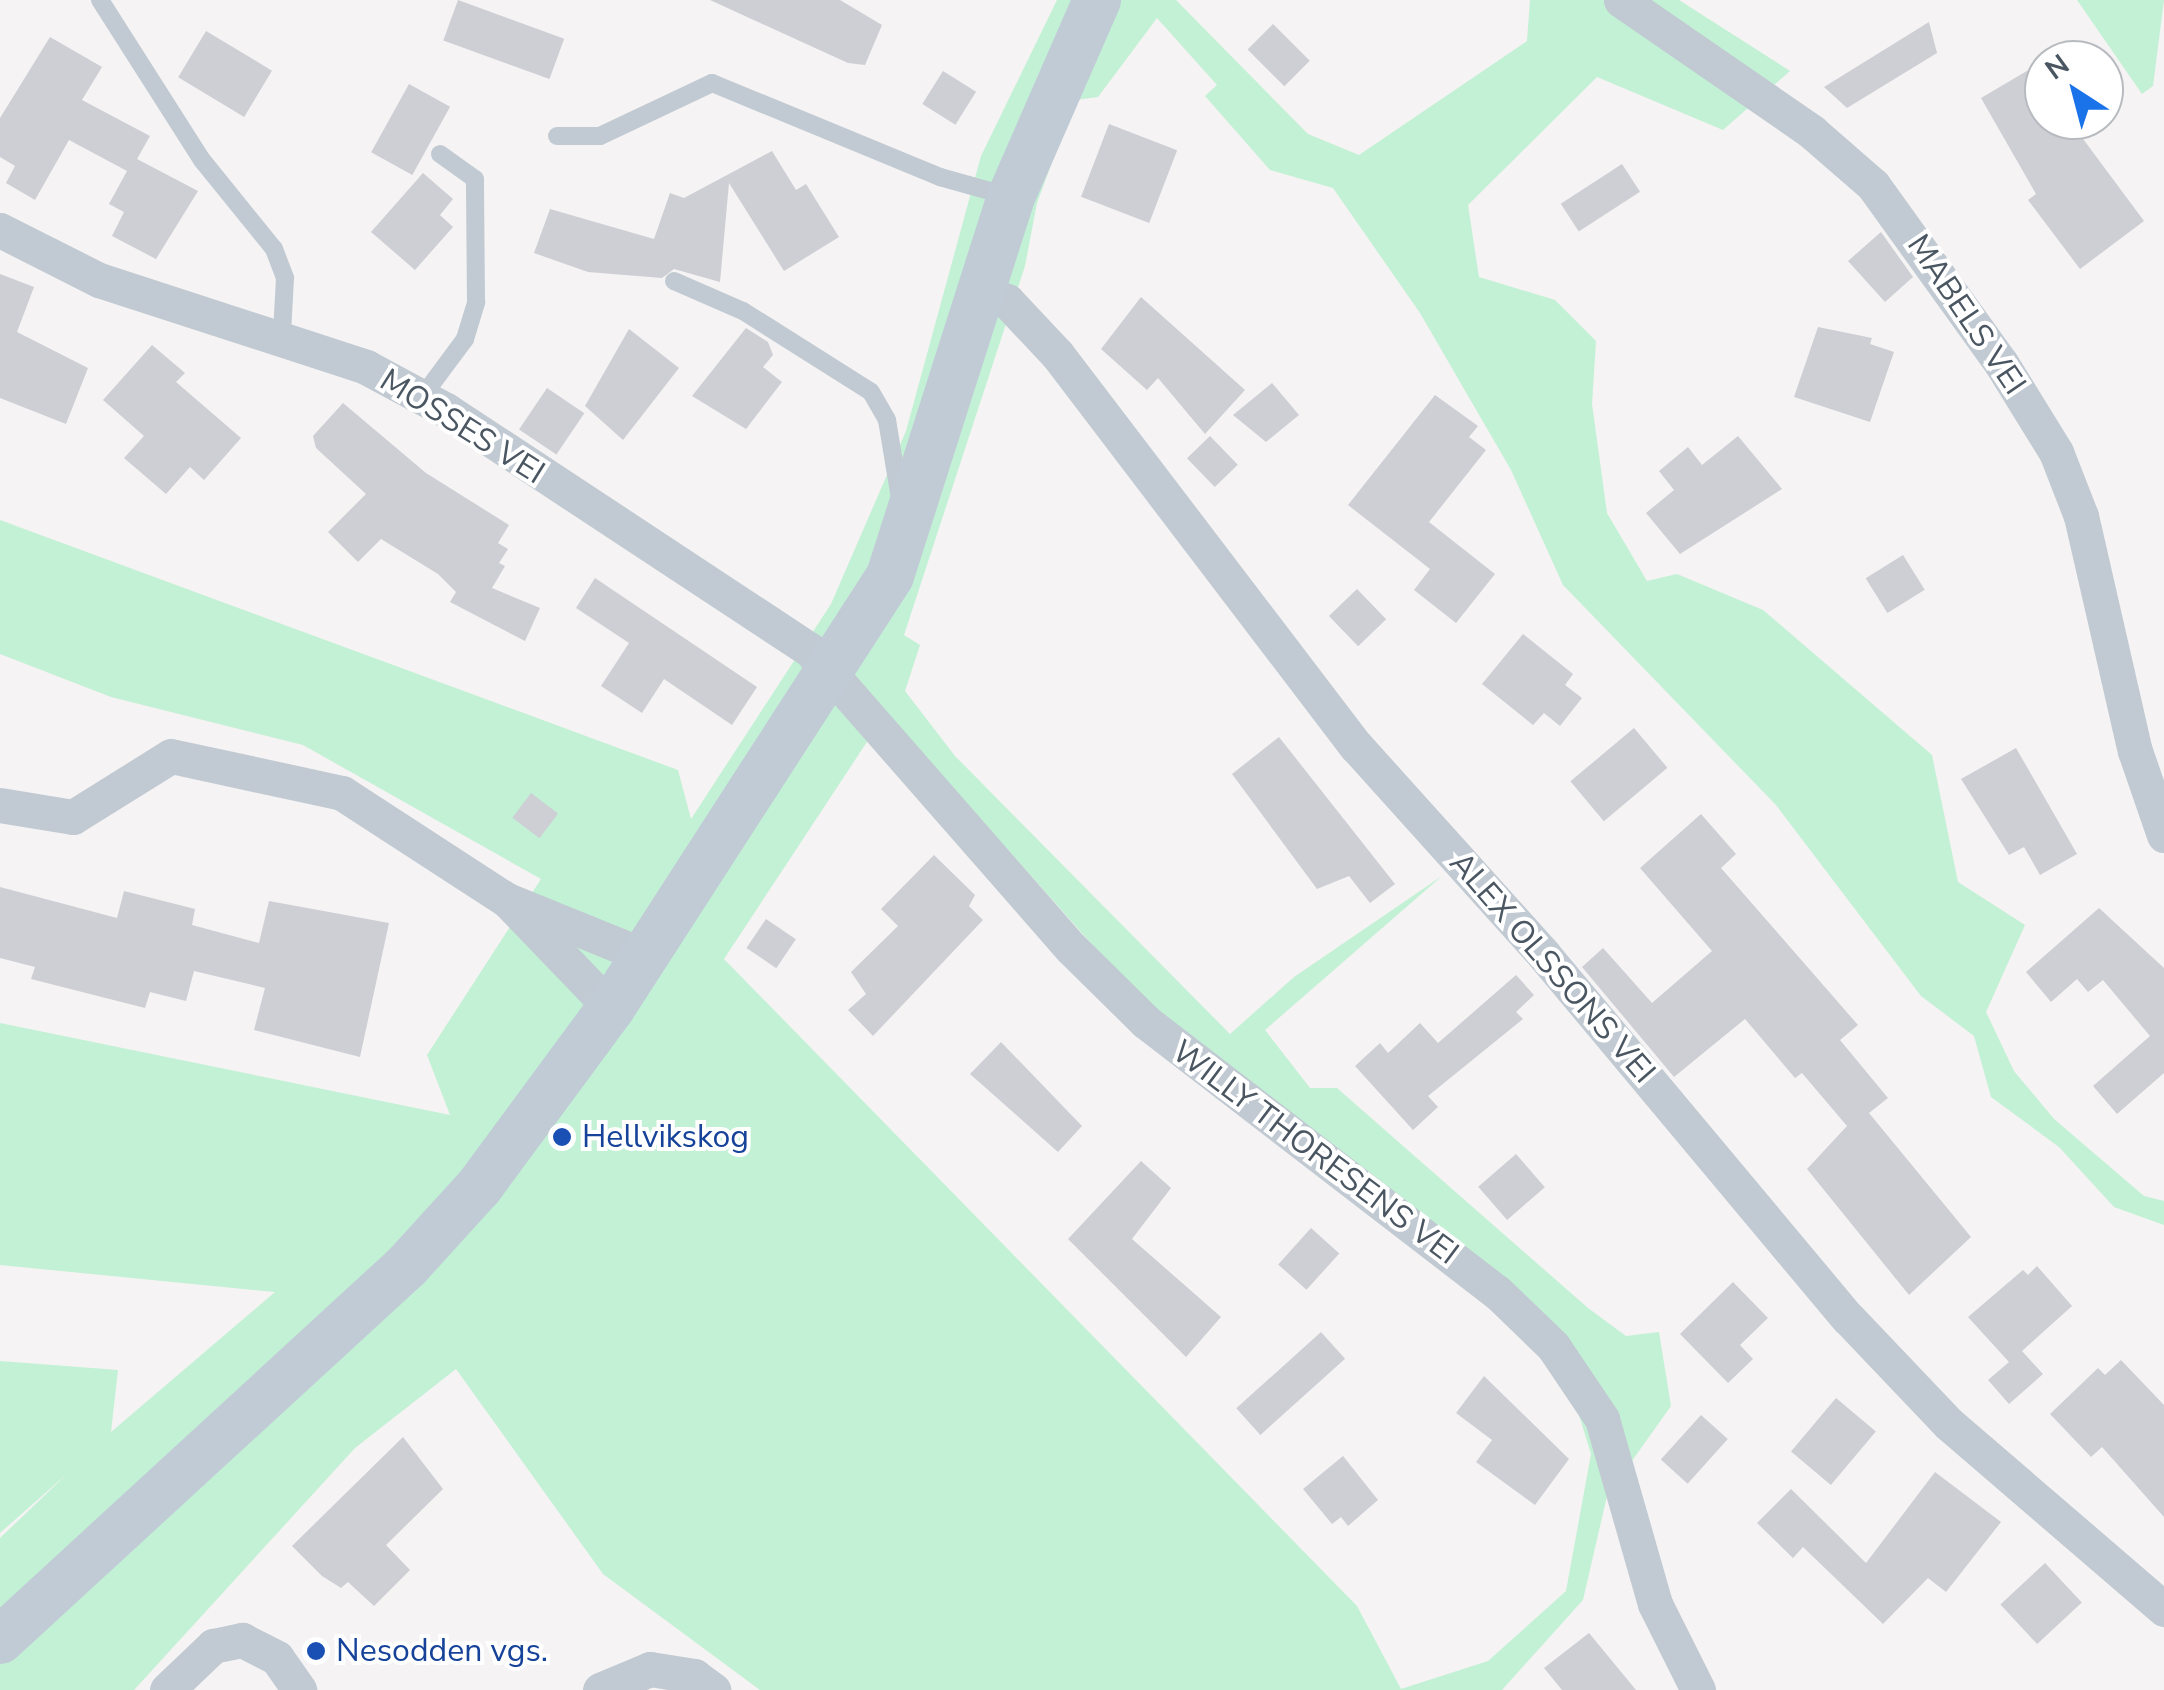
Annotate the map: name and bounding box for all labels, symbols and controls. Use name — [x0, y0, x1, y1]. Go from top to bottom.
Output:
north arrow — [2024, 40, 2124, 140]
text: N — [2038, 46, 2077, 89]
street label: MABELS VEI — [1898, 228, 2034, 402]
street label: MOSSES VEI — [373, 361, 551, 493]
street label: ALEX OLSSONS VEI — [1441, 845, 1663, 1091]
street label: WILLY THORESENS VEI — [1164, 1033, 1466, 1273]
place label: Hellvikskog — [582, 1118, 749, 1156]
marker: Hellvikskog — [551, 1126, 573, 1148]
place label: Nesodden vgs. — [336, 1632, 548, 1670]
marker: Nesodden vgs. — [305, 1640, 327, 1662]

